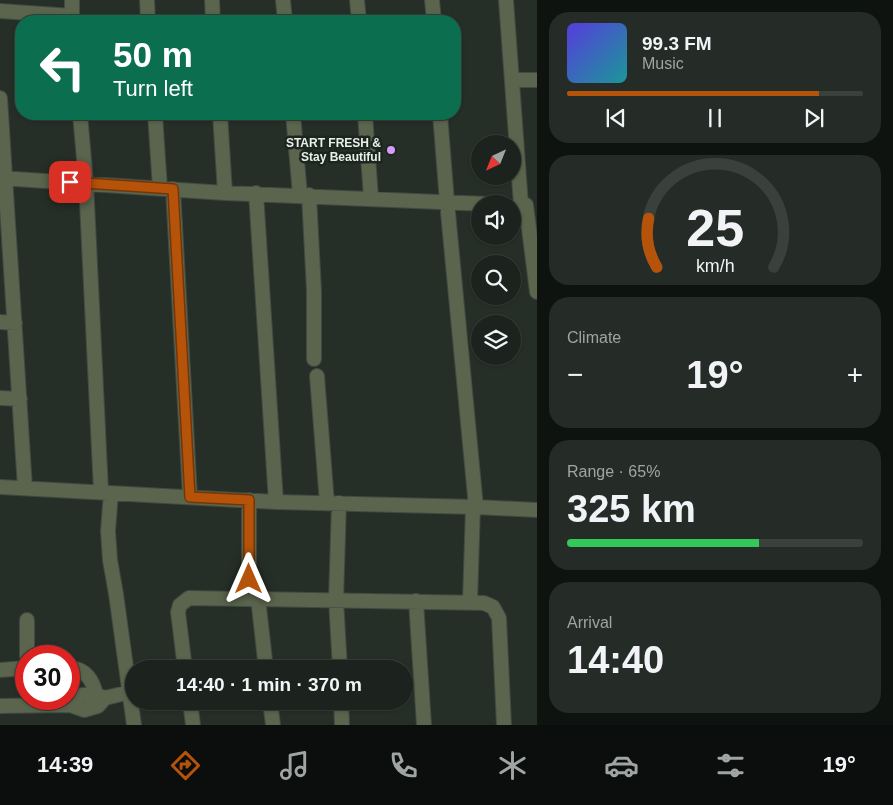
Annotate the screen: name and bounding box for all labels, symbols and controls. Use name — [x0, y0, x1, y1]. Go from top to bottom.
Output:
text: 99.3 FM — [642, 33, 712, 54]
icon: left — [30, 35, 95, 100]
text: 50 m — [113, 35, 193, 74]
text: Music — [642, 55, 684, 72]
text: Turn left — [113, 76, 193, 101]
icon: previous — [602, 104, 630, 132]
icon: pause — [701, 104, 729, 132]
icon: next — [800, 104, 828, 132]
north arrow — [471, 135, 521, 185]
map controls — [471, 135, 521, 365]
place label: START FRESH & Stay Beautiful — [286, 136, 381, 164]
marker: START FRESH & Stay Beautiful — [385, 144, 397, 156]
pin — [49, 161, 91, 203]
icon: arrive — [56, 168, 84, 196]
button: sound — [471, 195, 521, 245]
text: 25 — [686, 199, 744, 257]
button: search — [471, 255, 521, 305]
text: km/h — [696, 256, 734, 276]
button: layers — [471, 315, 521, 365]
text: Climate — [567, 329, 621, 346]
text: 19° — [686, 354, 744, 396]
text: − — [567, 359, 583, 390]
text: + — [847, 359, 863, 390]
text: Range · 65% — [567, 463, 660, 480]
text: 325 km — [567, 488, 696, 530]
position arrow — [222, 552, 274, 604]
text: Arrival — [567, 614, 612, 631]
text: 14:40 — [567, 639, 664, 681]
speed limit sign: 30 — [15, 645, 80, 710]
text: 14:40 · 1 min · 370 m — [176, 674, 362, 695]
icon: directions — [168, 748, 203, 783]
icon: music — [277, 748, 312, 783]
icon: phone — [386, 748, 421, 783]
icon: climate — [495, 748, 530, 783]
icon: car — [604, 748, 639, 783]
icon: filters — [713, 748, 748, 783]
text: 14:39 — [37, 752, 93, 777]
text: 19° — [823, 752, 856, 777]

